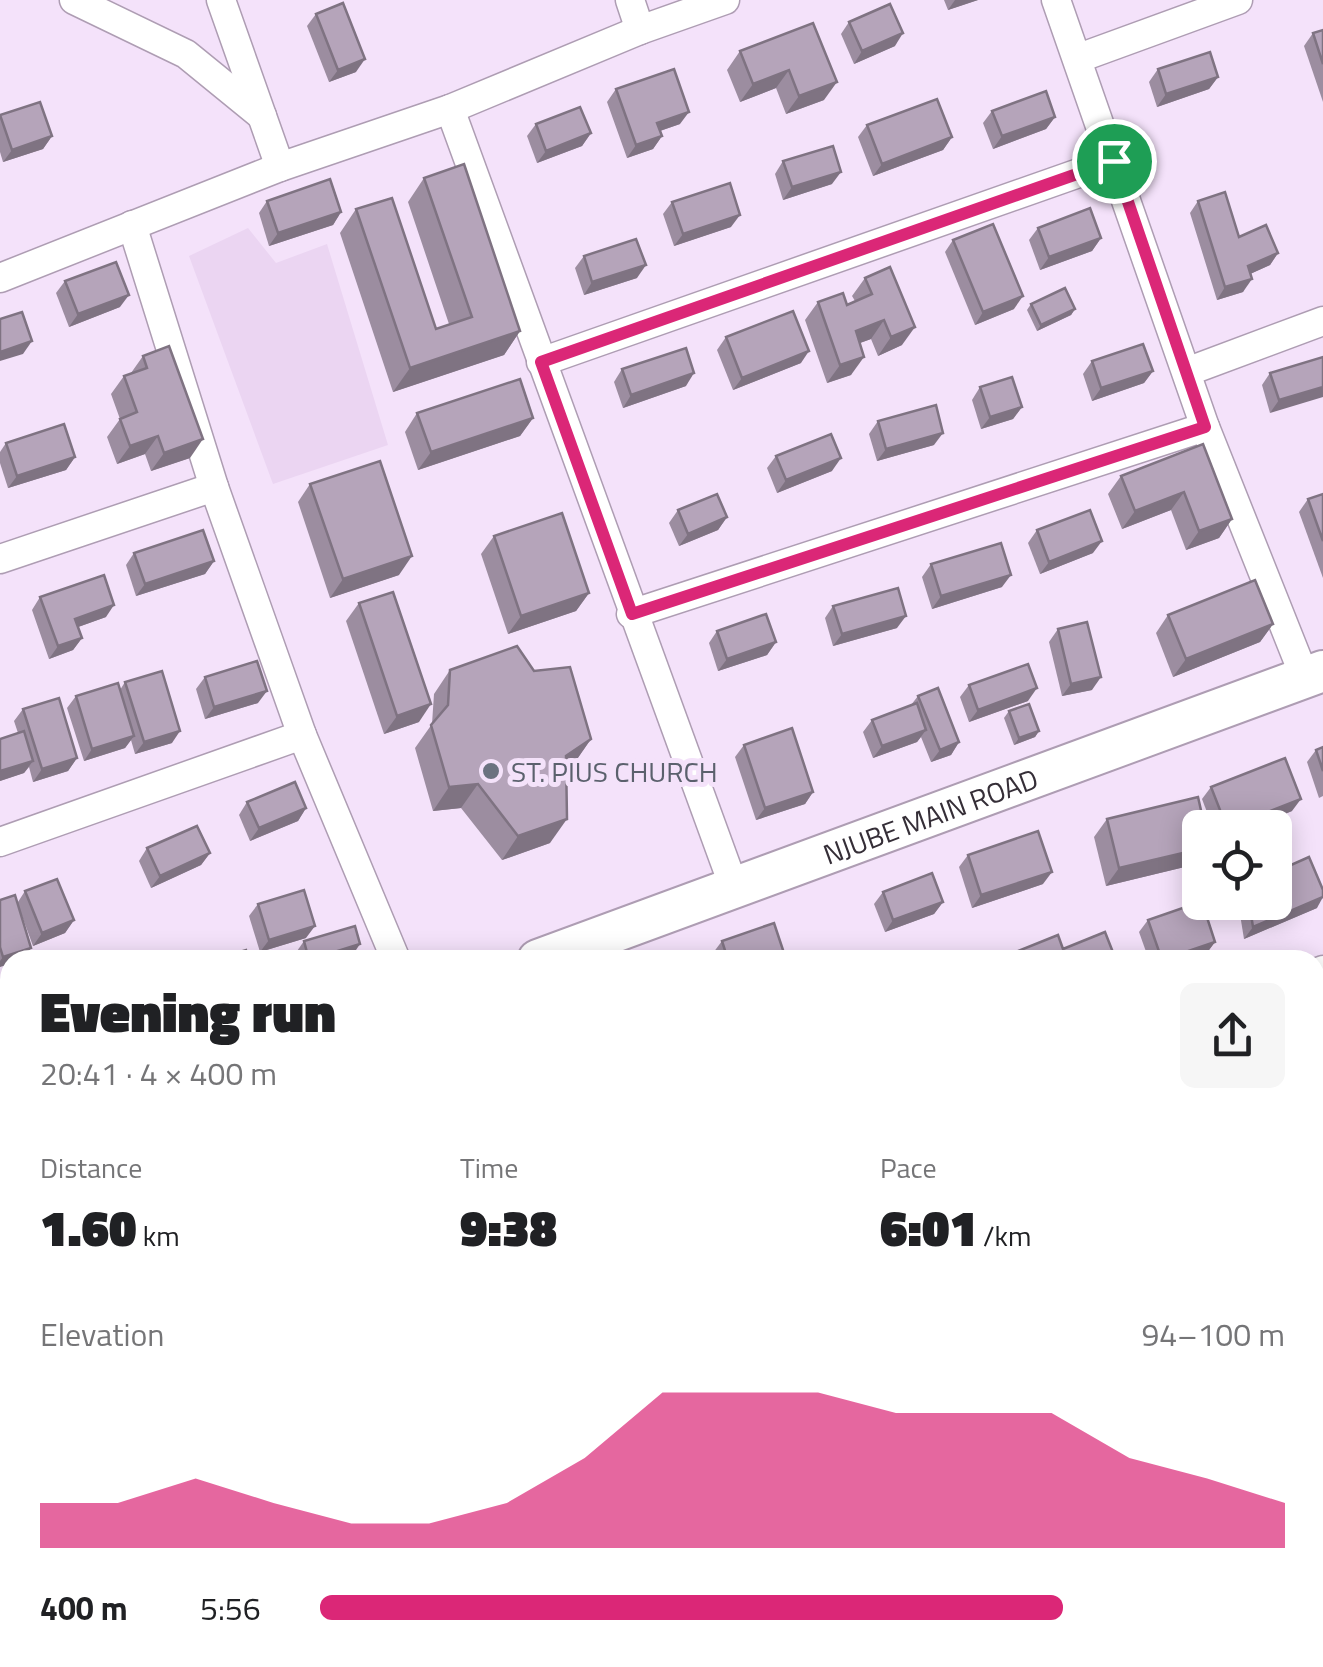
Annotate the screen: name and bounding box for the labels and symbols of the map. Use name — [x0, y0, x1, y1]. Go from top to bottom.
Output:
pin — [1072, 119, 1157, 204]
place label: ST. PIUS CHURCH — [511, 750, 718, 793]
street label: NJUBE MAIN ROAD — [817, 756, 1044, 875]
marker: ST. PIUS CHURCH — [480, 760, 502, 782]

